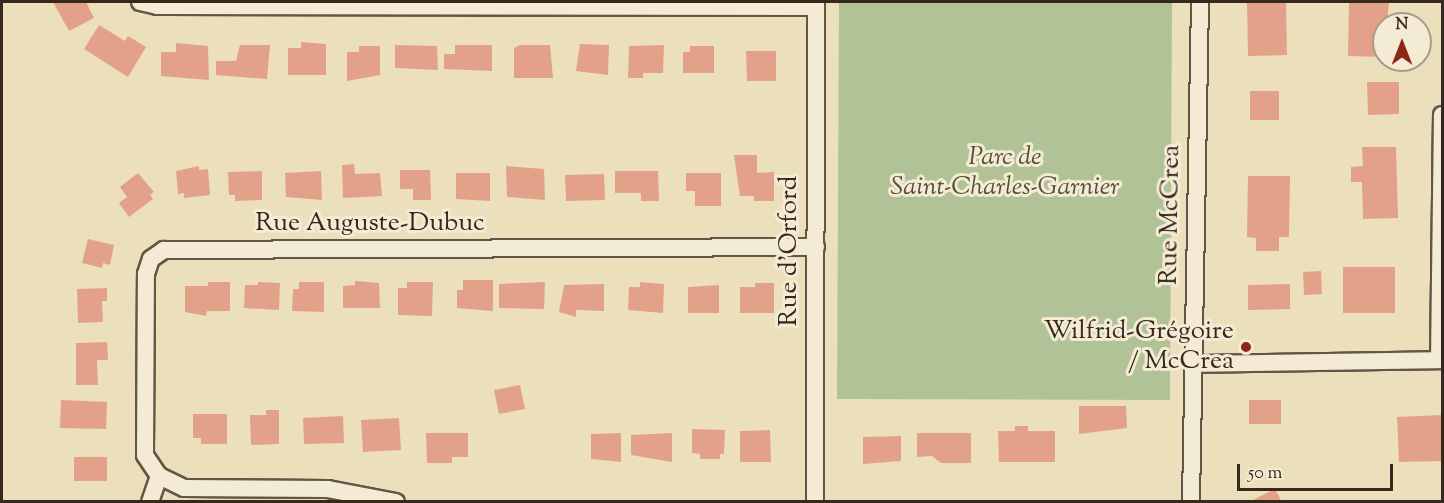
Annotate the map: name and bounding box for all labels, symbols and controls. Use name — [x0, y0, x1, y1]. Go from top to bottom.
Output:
north arrow — [1372, 12, 1432, 72]
text: N — [1396, 14, 1408, 37]
park label: Parc de Saint-Charles-Garnier — [891, 142, 1119, 204]
street label: Rue McCrea — [1154, 145, 1188, 285]
street label: Rue d'Orford — [774, 176, 806, 326]
street label: Rue Auguste-Dubuc — [255, 208, 485, 240]
place label: Wilfrid-Grégoire / McCrea — [1044, 316, 1234, 378]
marker: Wilfrid-Grégoire / McCrea — [1239, 340, 1253, 354]
scale bar — [1240, 452, 1396, 490]
text: 50 m — [1248, 461, 1282, 487]

